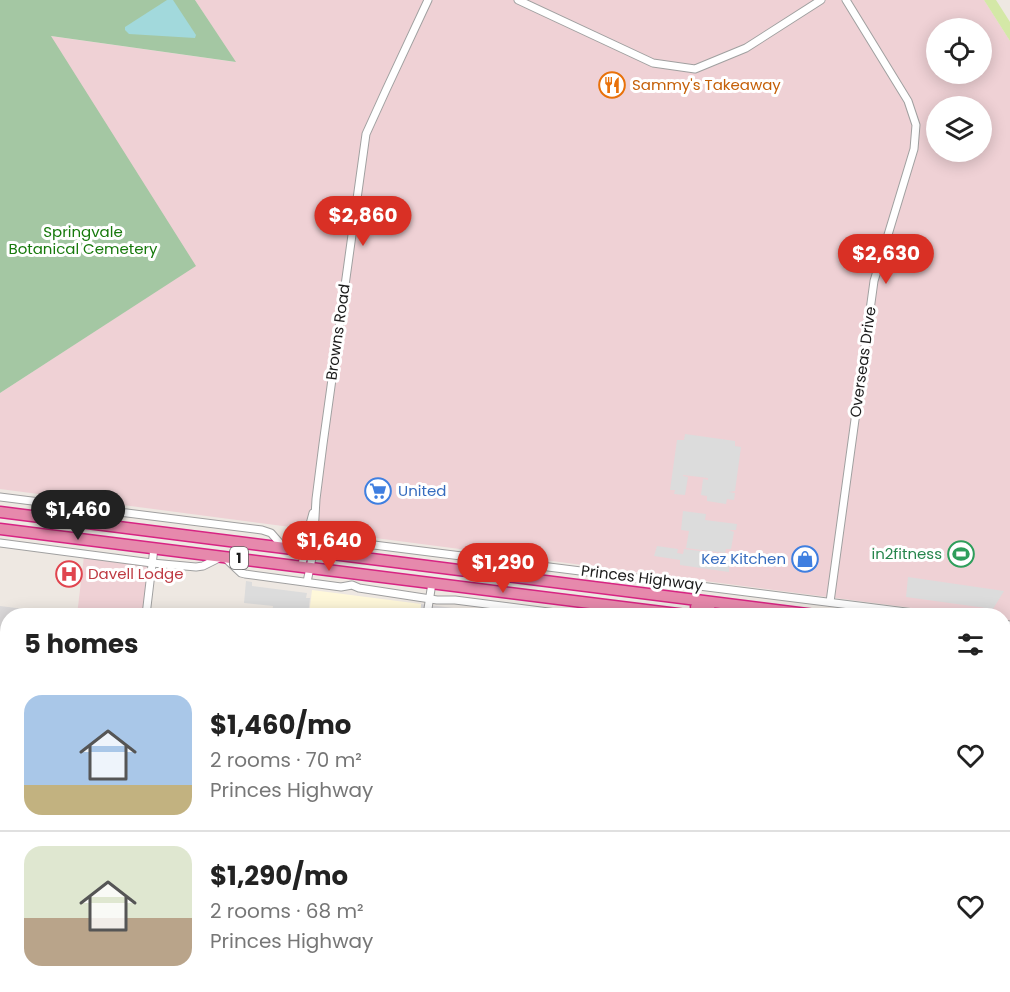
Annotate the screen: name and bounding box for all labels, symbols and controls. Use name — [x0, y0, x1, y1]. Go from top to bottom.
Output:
map controls — [926, 18, 992, 162]
button: locate — [926, 18, 992, 84]
restaurant icon: Sammy's Takeaway — [597, 70, 627, 100]
place label: Sammy's Takeaway — [632, 74, 781, 95]
button: layers — [926, 96, 992, 162]
pin: $2,860 — [314, 196, 412, 247]
text: $2,860 — [328, 201, 398, 229]
park label: Springvale Botanical Cemetery — [8, 221, 158, 259]
pin: $2,630 — [837, 234, 935, 285]
text: $2,630 — [852, 239, 920, 267]
street label: Browns Road — [320, 282, 355, 381]
street label: Overseas Drive — [844, 305, 881, 419]
supermarket icon: United — [363, 476, 393, 506]
place label: United — [398, 480, 446, 501]
pin: $1,460 — [29, 490, 127, 541]
text: $1,460 — [45, 495, 111, 523]
pin: $1,640 — [280, 521, 378, 572]
text: $1,640 — [296, 526, 362, 554]
sports icon: in2fitness — [946, 539, 976, 569]
pin: $1,290 — [454, 543, 552, 594]
place label: in2fitness — [871, 543, 942, 564]
shop icon: Kez Kitchen — [790, 544, 820, 574]
road number: 1 — [230, 547, 248, 569]
text: $1,290 — [471, 548, 535, 576]
place label: Kez Kitchen — [701, 548, 786, 569]
hospital icon: Davell Lodge — [54, 559, 84, 589]
street label: Princes Highway — [580, 560, 705, 595]
place label: Davell Lodge — [88, 563, 184, 584]
text: 5 homes — [24, 626, 139, 662]
icon: filters — [954, 628, 987, 661]
text: $1,460/mo — [210, 707, 351, 743]
icon: home — [72, 719, 144, 791]
icon: heart — [954, 739, 987, 772]
text: 2 rooms · 70 m² — [210, 746, 362, 774]
text: Princes Highway — [210, 776, 373, 804]
text: $1,290/mo — [210, 858, 348, 894]
icon: home — [72, 870, 144, 942]
icon: heart — [954, 890, 987, 923]
text: 2 rooms · 68 m² — [210, 897, 364, 925]
text: Princes Highway — [210, 927, 373, 955]

